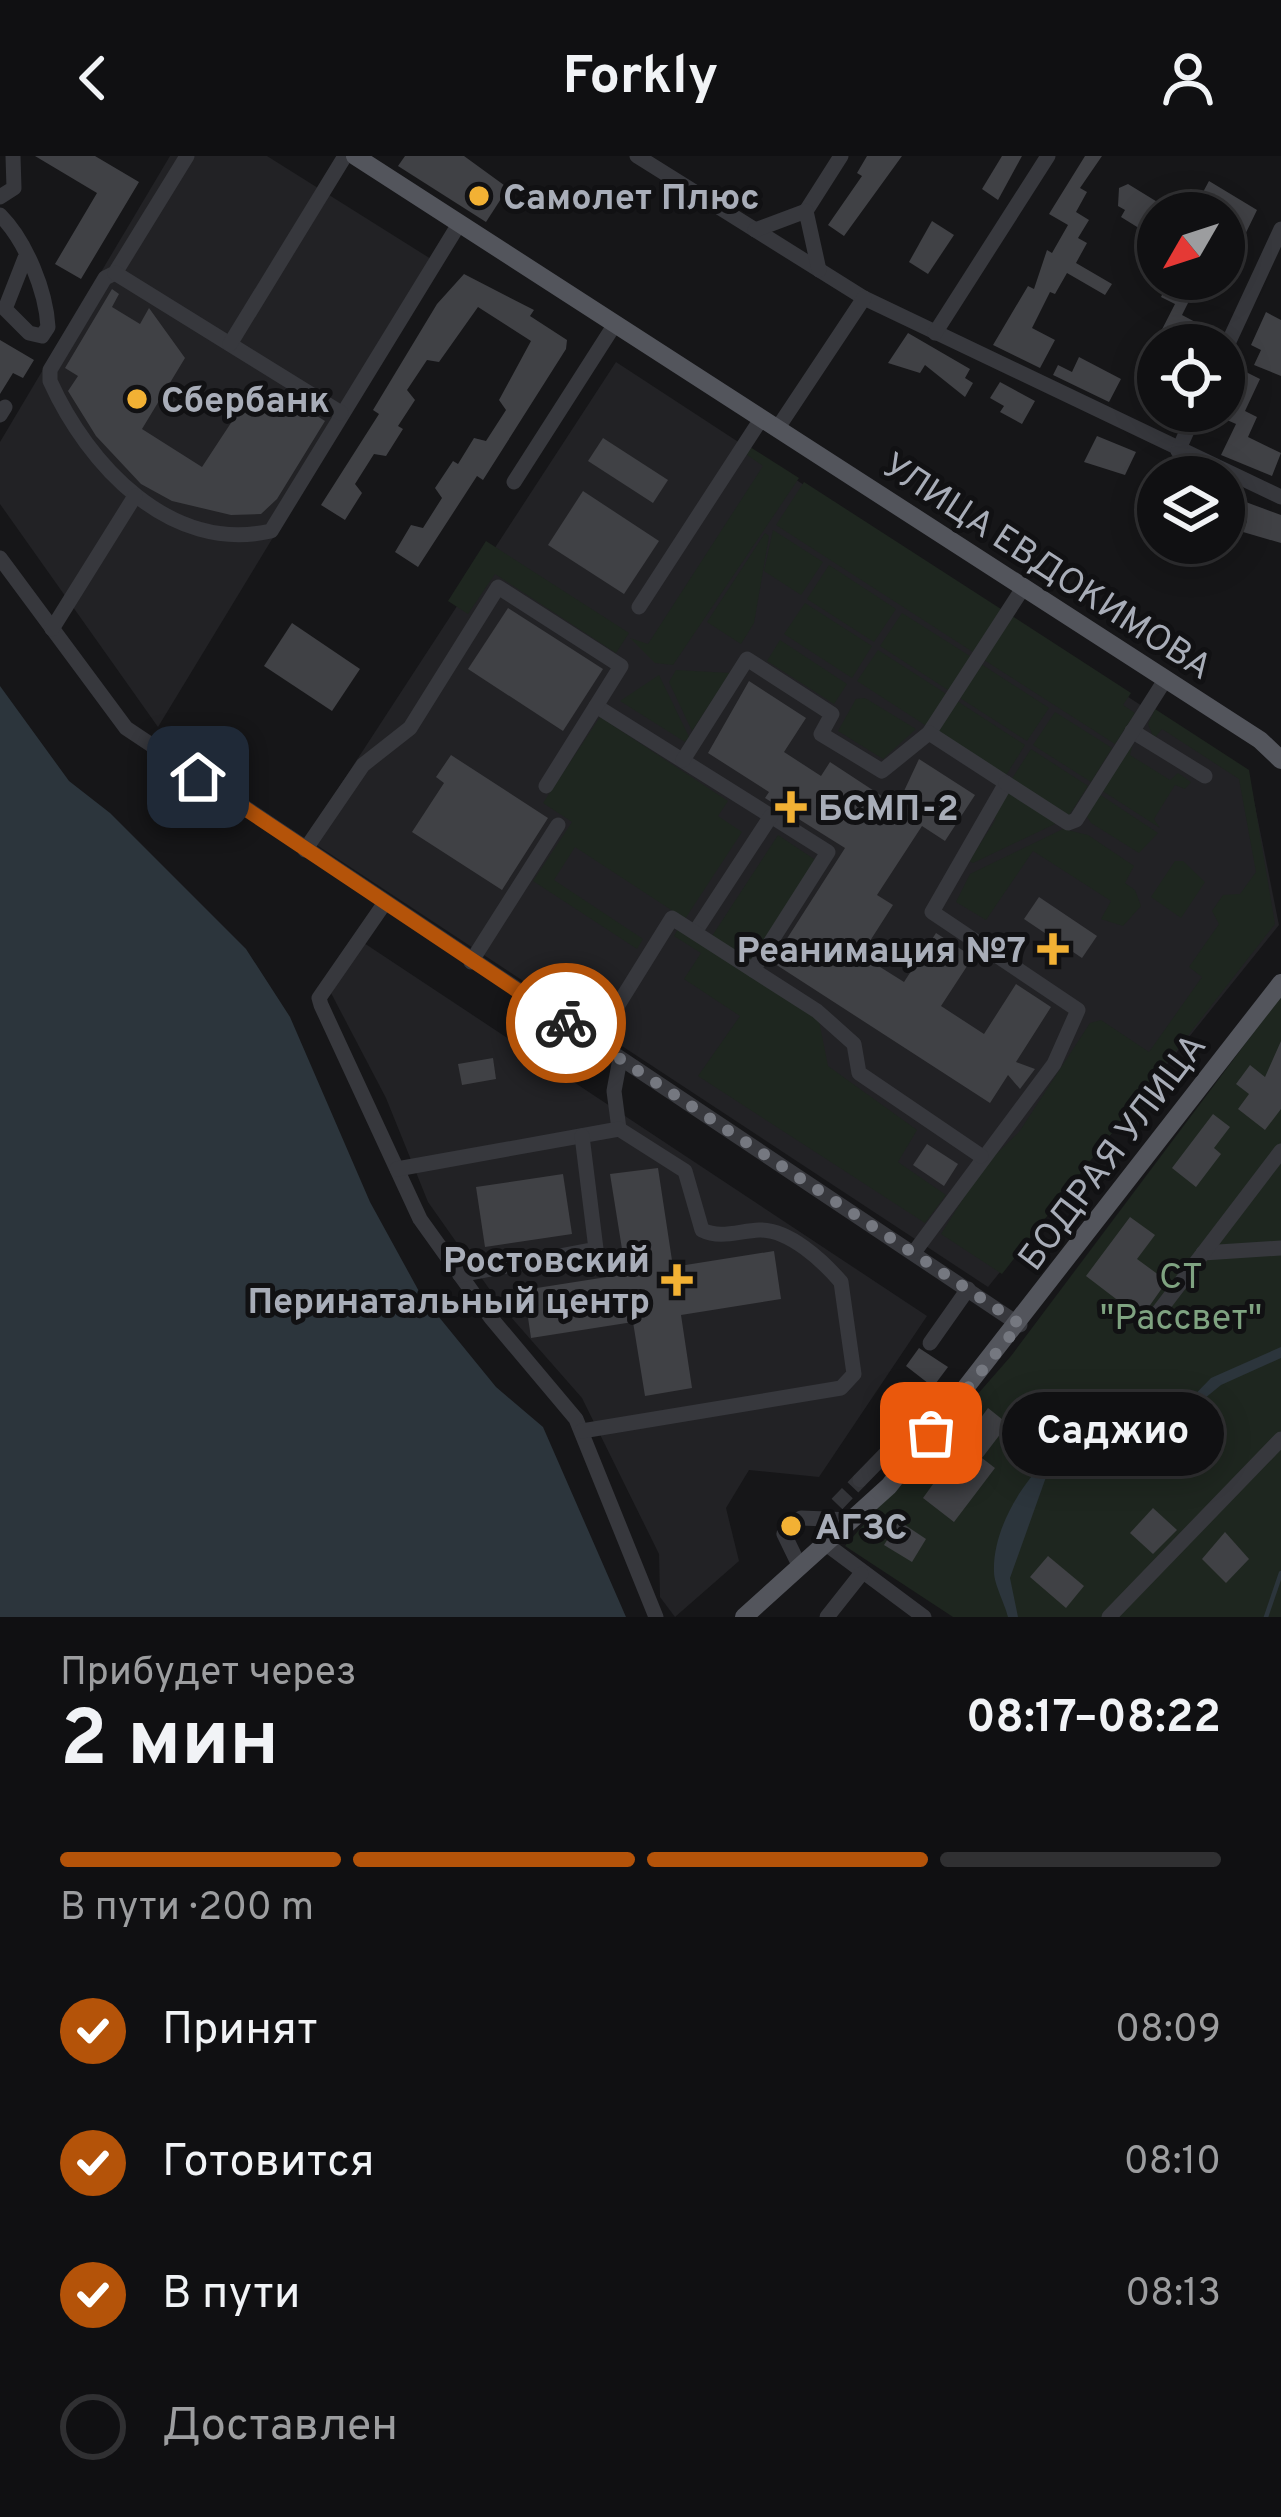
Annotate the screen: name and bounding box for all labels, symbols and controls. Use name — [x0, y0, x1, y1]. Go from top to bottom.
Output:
text: Forkly — [563, 44, 718, 113]
icon: back — [60, 45, 126, 111]
icon: person — [1155, 45, 1221, 111]
place label: Самолет Плюс — [503, 177, 760, 223]
marker: Самолет Плюс — [466, 183, 492, 209]
north arrow — [1137, 192, 1245, 300]
map controls — [1137, 192, 1245, 564]
button: locate — [1137, 324, 1245, 432]
place label: Сбербанк — [161, 380, 330, 426]
marker: Сбербанк — [124, 386, 150, 412]
street label: УЛИЦА ЕВДОКИМОВА — [872, 445, 1219, 692]
button: layers — [1137, 456, 1245, 564]
pin — [147, 726, 249, 828]
icon: home — [165, 744, 231, 810]
place label: БСМП-2 — [818, 788, 959, 834]
marker: БСМП-2 — [775, 791, 807, 823]
place label: Реанимация №7 — [736, 930, 1026, 976]
marker: Реанимация №7 — [1037, 933, 1069, 965]
courier — [506, 963, 626, 1083]
icon: bike — [533, 990, 599, 1056]
street label: БОДРАЯ УЛИЦА — [1010, 1026, 1218, 1281]
place label: Ростовский Перинатальный центр — [247, 1240, 650, 1327]
park label: СТ "Рассвет" — [1100, 1256, 1262, 1343]
marker: Ростовский Перинатальный центр — [661, 1264, 693, 1296]
pin — [880, 1382, 982, 1484]
callout: Саджио — [1003, 1391, 1225, 1475]
icon: bag — [898, 1400, 964, 1466]
text: Саджио — [1037, 1409, 1189, 1458]
place label: АГЗС — [815, 1507, 907, 1553]
marker: АГЗС — [778, 1513, 804, 1539]
text: Прибудет через — [60, 1650, 357, 1699]
text: 08:17–08:22 — [966, 1691, 1221, 1748]
text: 2 мин — [60, 1694, 279, 1793]
text: В пути · 200 m — [60, 1885, 314, 1934]
icon: check — [60, 1998, 126, 2064]
text: Принят — [162, 2003, 318, 2060]
text: 08:09 — [1115, 2007, 1221, 2056]
icon: check — [60, 2130, 126, 2196]
text: Готовится — [162, 2135, 375, 2192]
text: 08:10 — [1124, 2139, 1221, 2188]
icon: check — [60, 2262, 126, 2328]
text: В пути — [162, 2267, 300, 2324]
text: 08:13 — [1125, 2271, 1221, 2320]
text: Доставлен — [162, 2399, 398, 2456]

